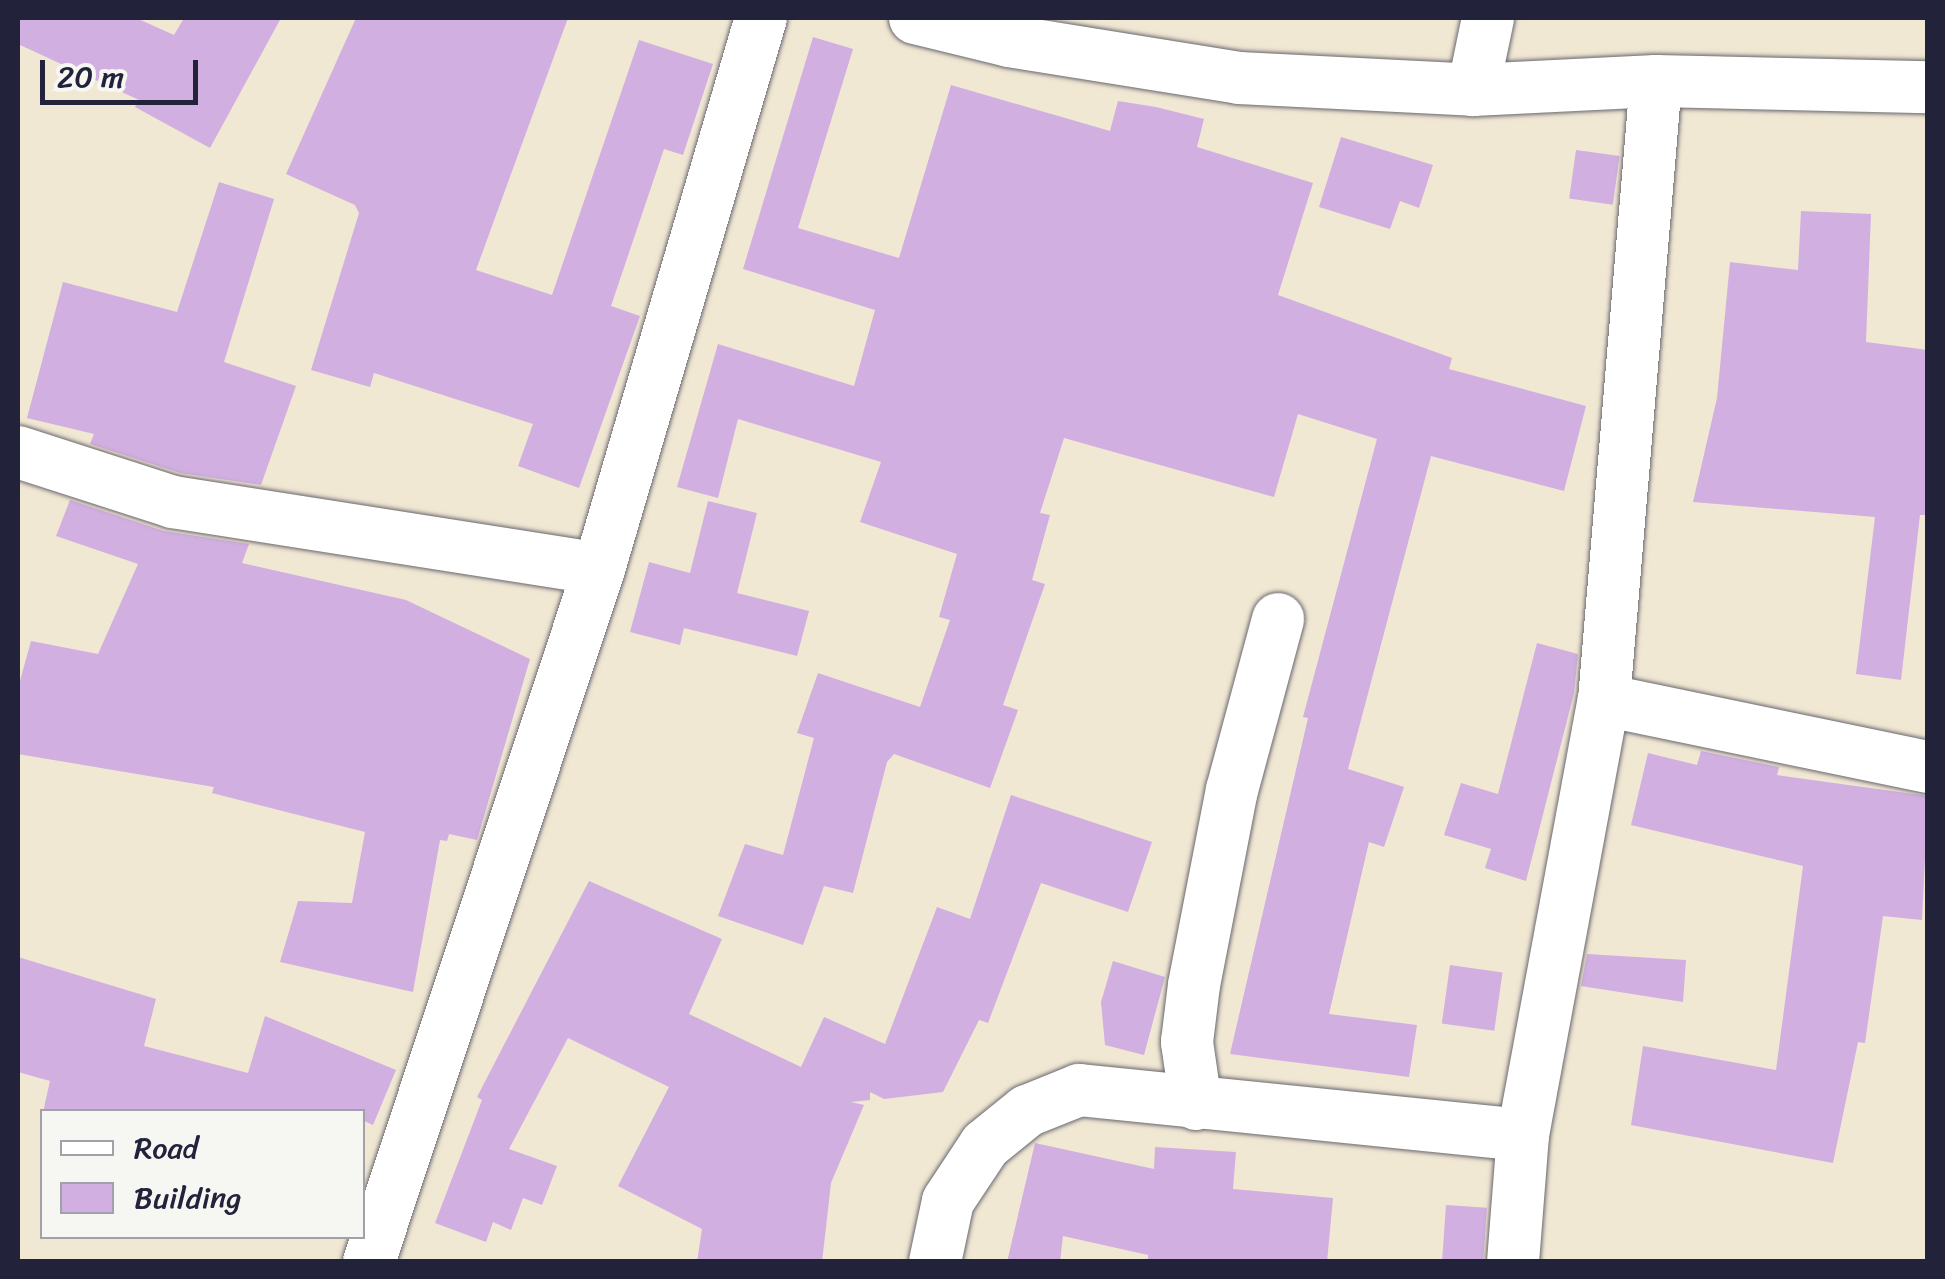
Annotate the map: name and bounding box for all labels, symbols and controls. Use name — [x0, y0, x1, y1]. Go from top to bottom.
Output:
scale bar — [45, 40, 202, 102]
text: 20 m — [57, 50, 124, 104]
legend — [40, 1109, 365, 1239]
text: Road — [134, 1121, 198, 1175]
text: Building — [134, 1171, 241, 1225]

